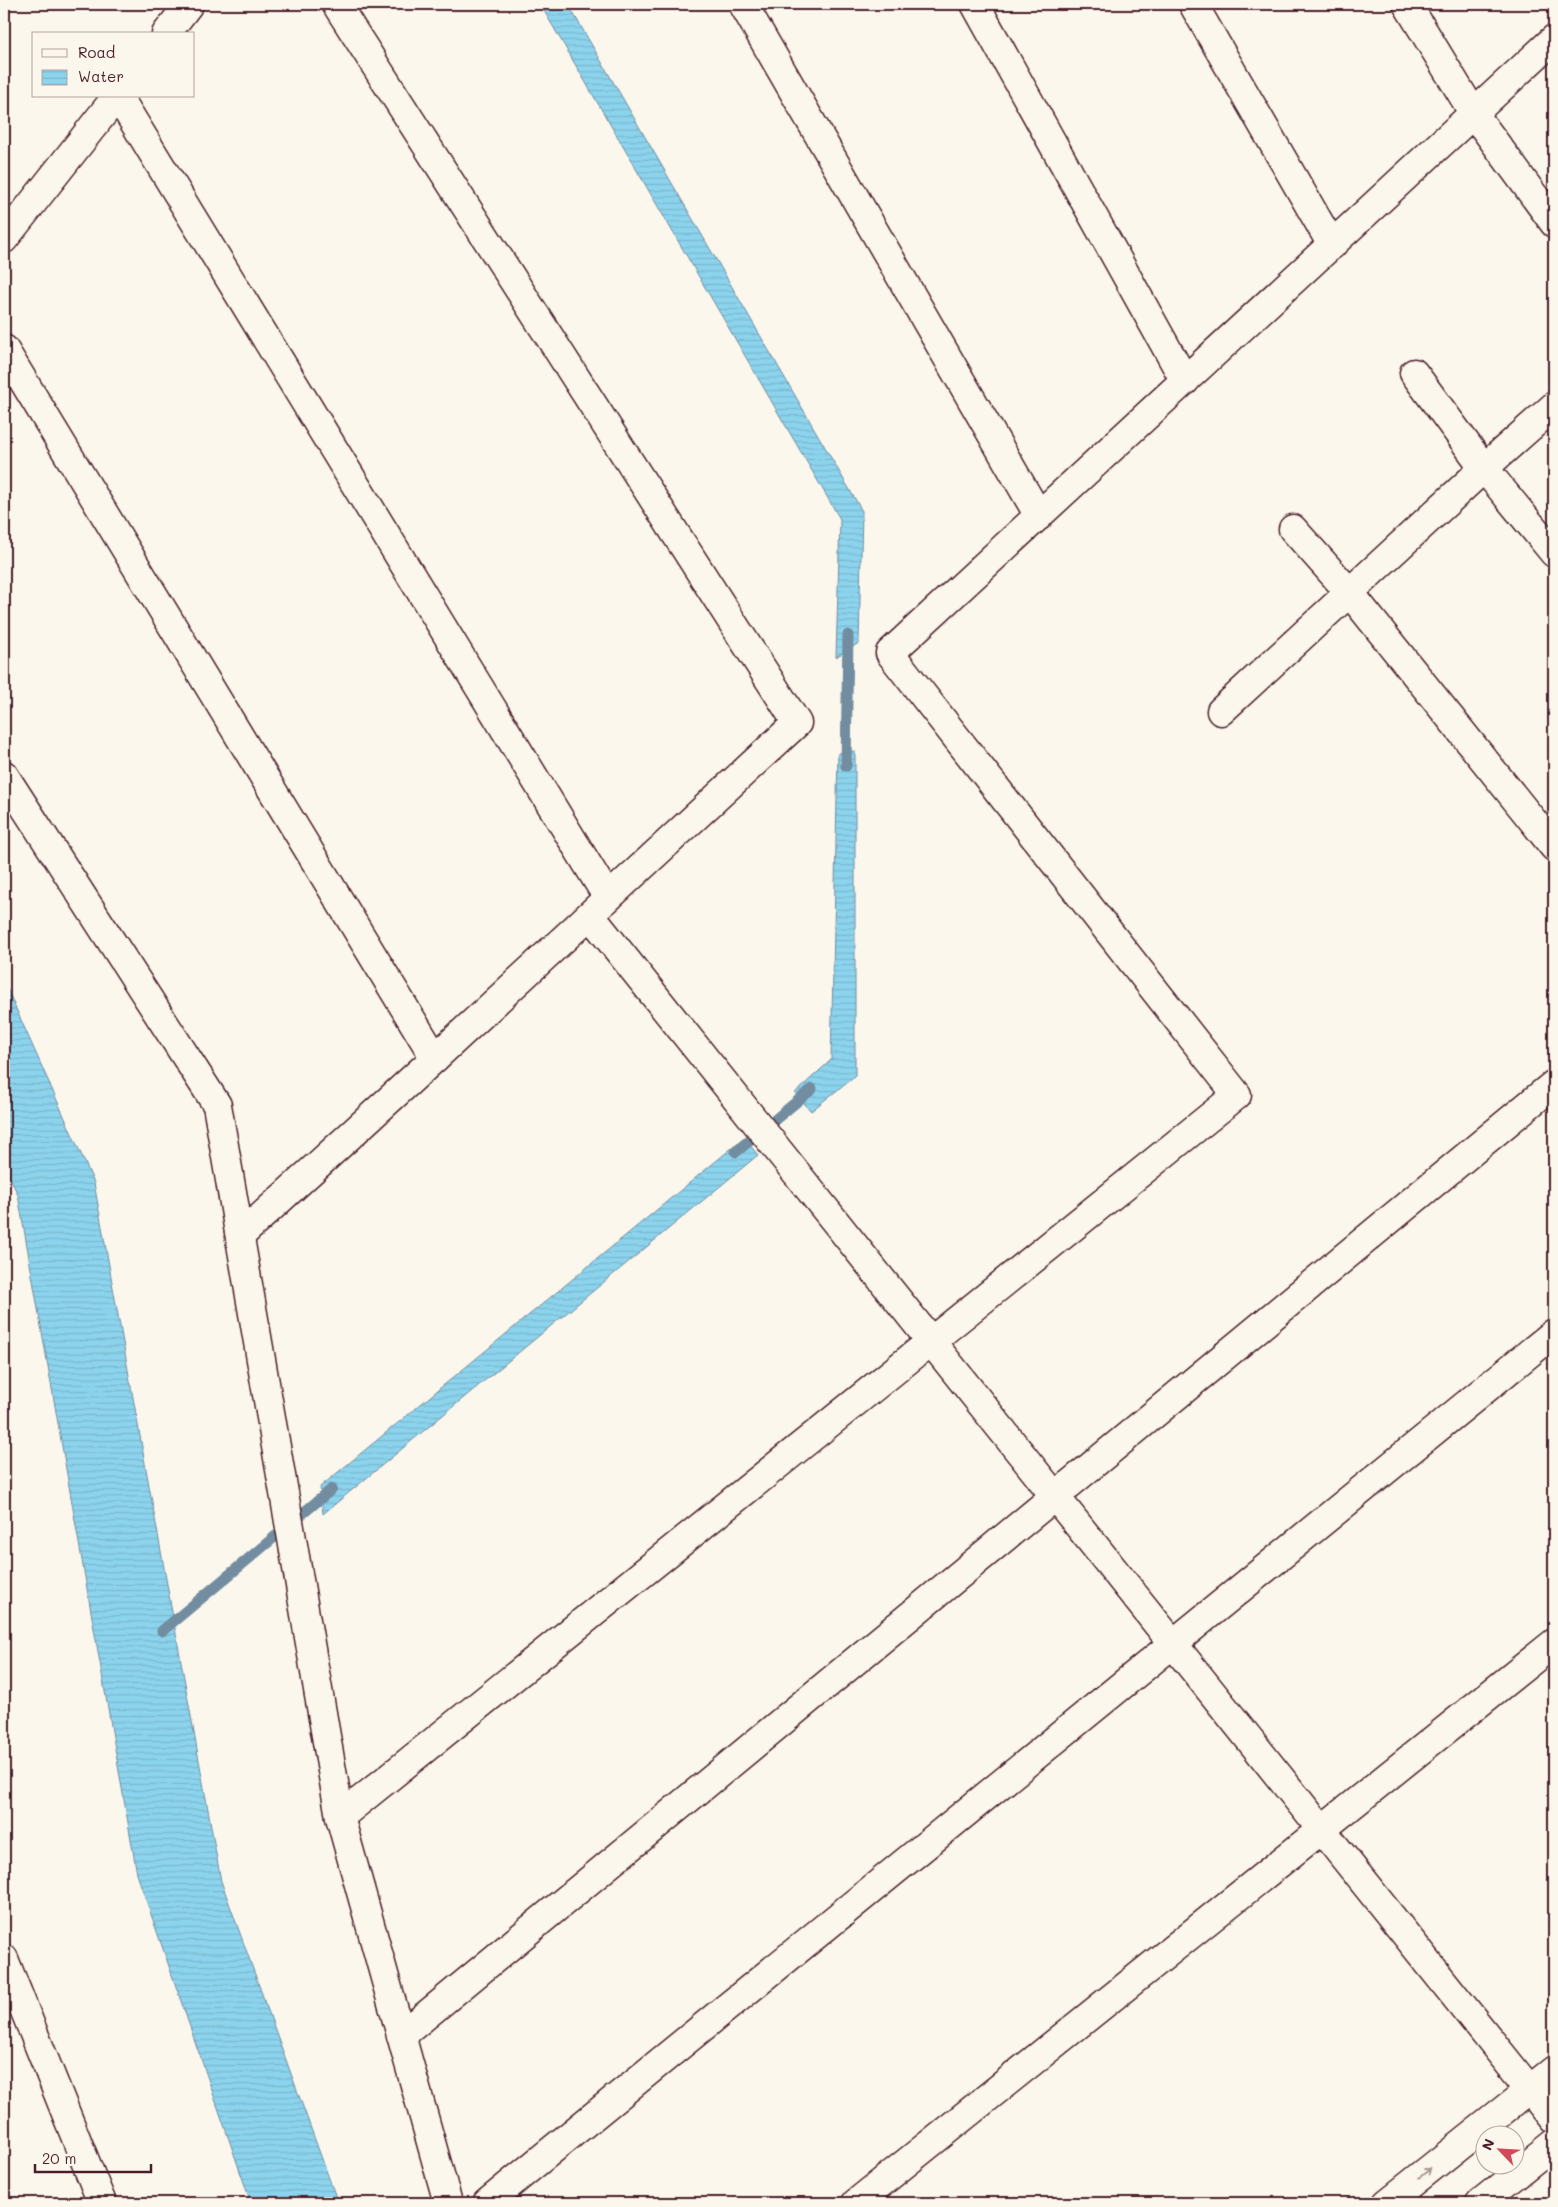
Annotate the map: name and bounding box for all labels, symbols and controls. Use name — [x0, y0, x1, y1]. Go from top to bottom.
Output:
legend — [32, 32, 195, 98]
text: Road — [78, 42, 115, 62]
text: Water — [78, 66, 124, 86]
north arrow — [1476, 2124, 1526, 2174]
text: N — [1477, 2135, 1499, 2153]
scale bar — [35, 2142, 151, 2174]
text: 20 m — [42, 2148, 76, 2168]
one-way arrow — [1419, 2167, 1432, 2178]

